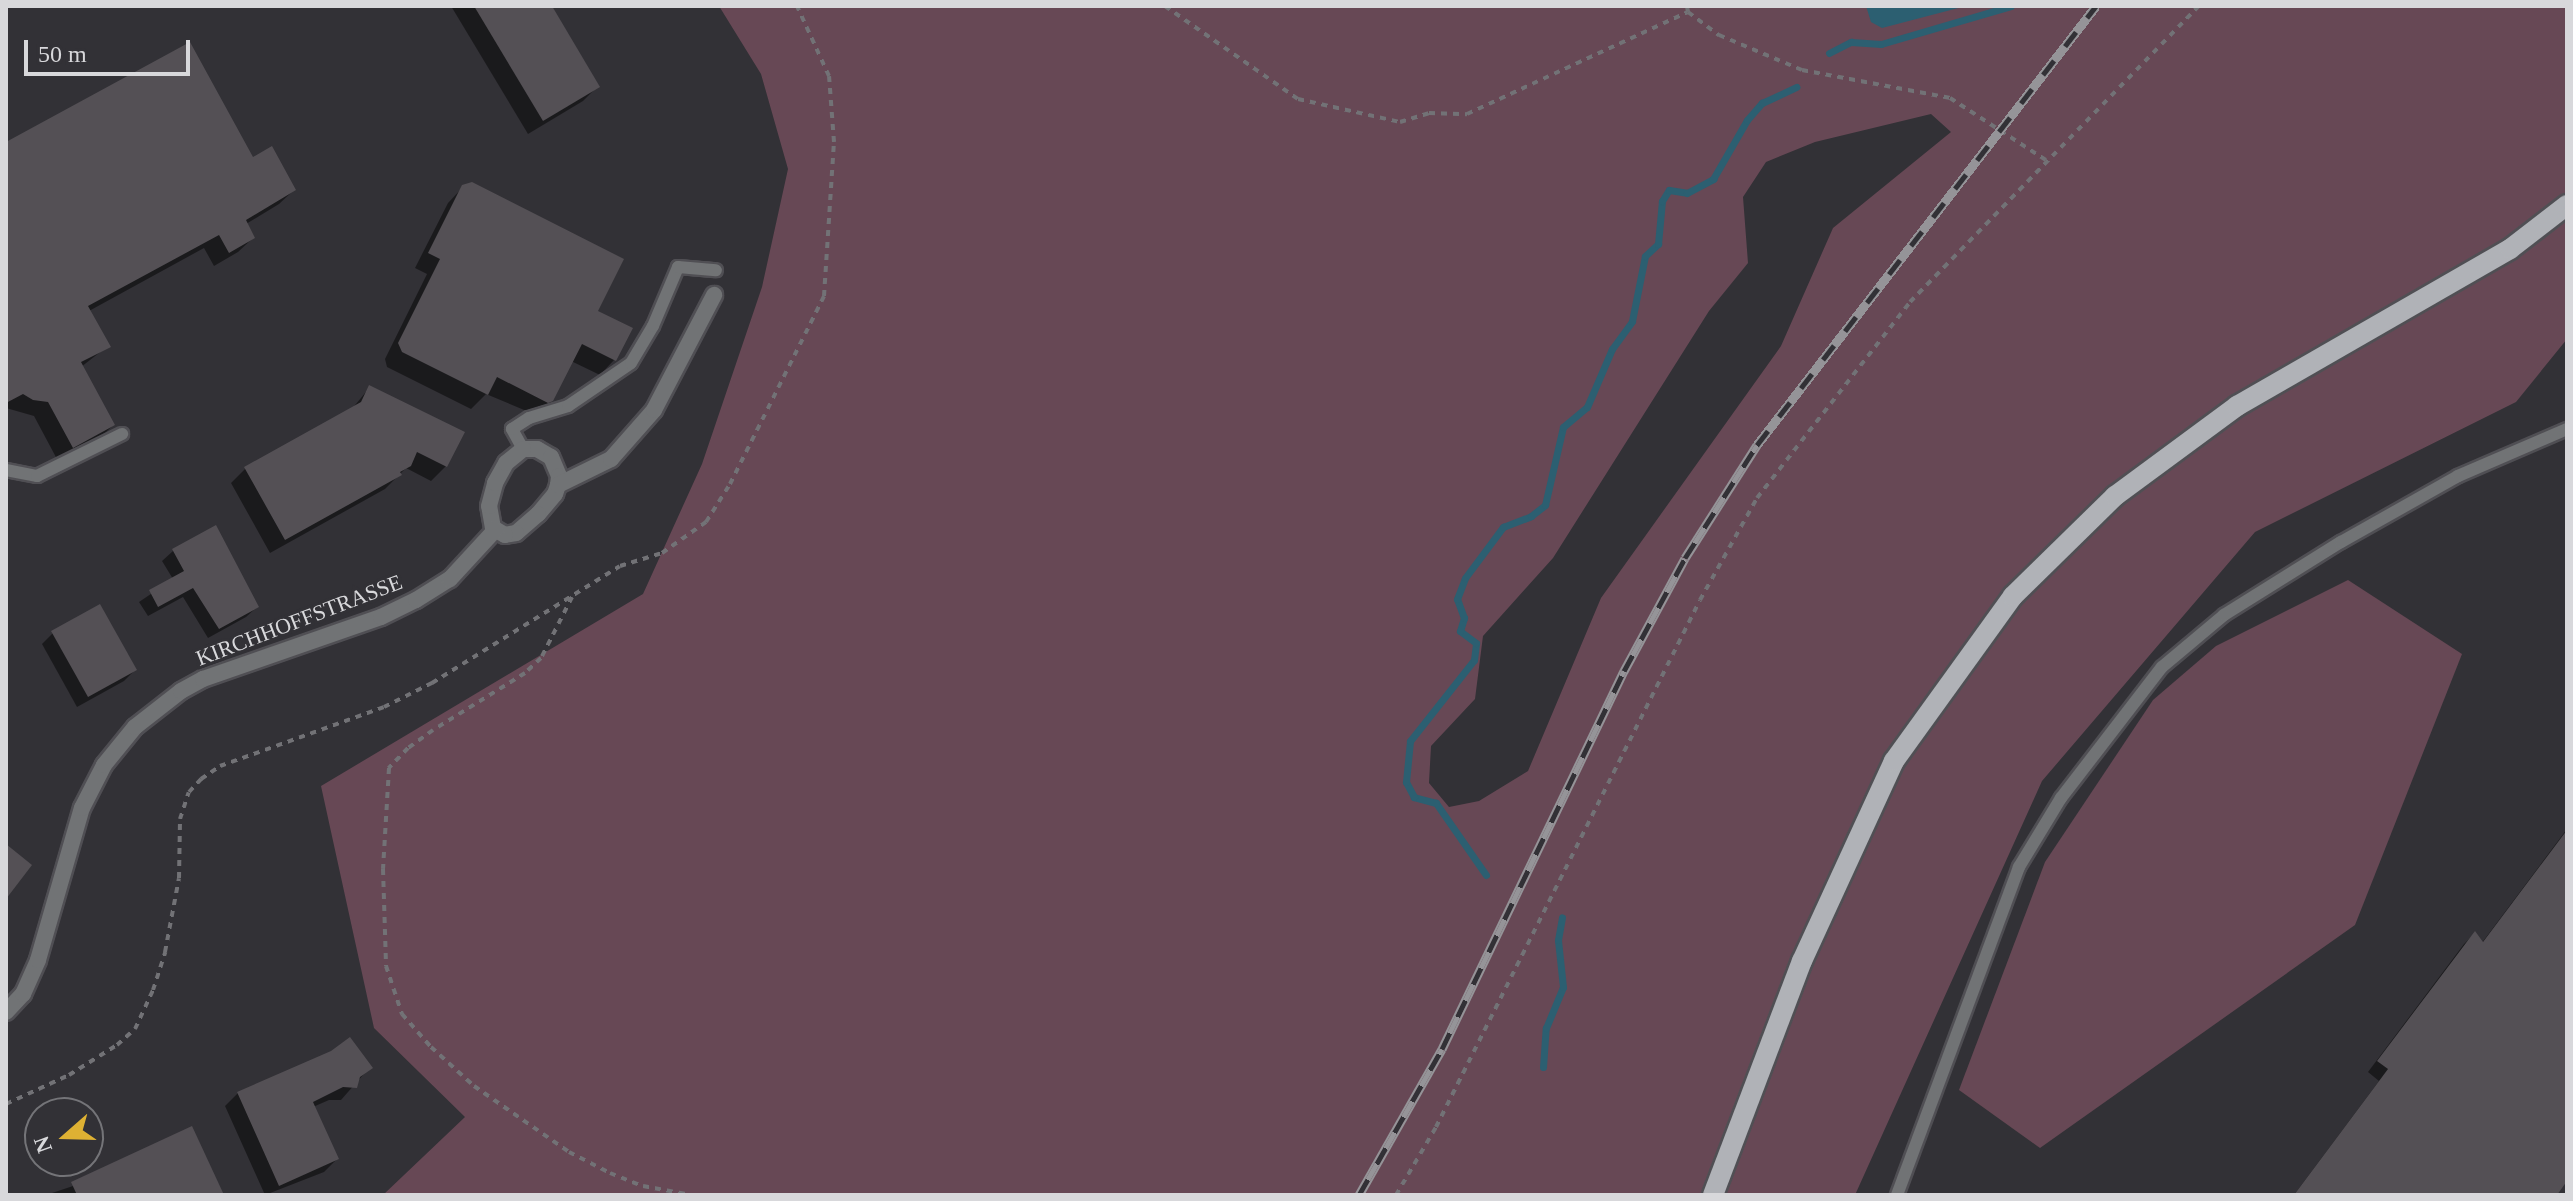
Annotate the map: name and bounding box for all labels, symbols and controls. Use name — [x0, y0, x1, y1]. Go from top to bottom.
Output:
scale bar — [28, 24, 194, 74]
text: 50 m — [38, 41, 87, 67]
street label: KIRCHHOFFSTRASSE — [192, 568, 406, 672]
north arrow — [24, 1097, 104, 1177]
text: N — [28, 1133, 57, 1156]

